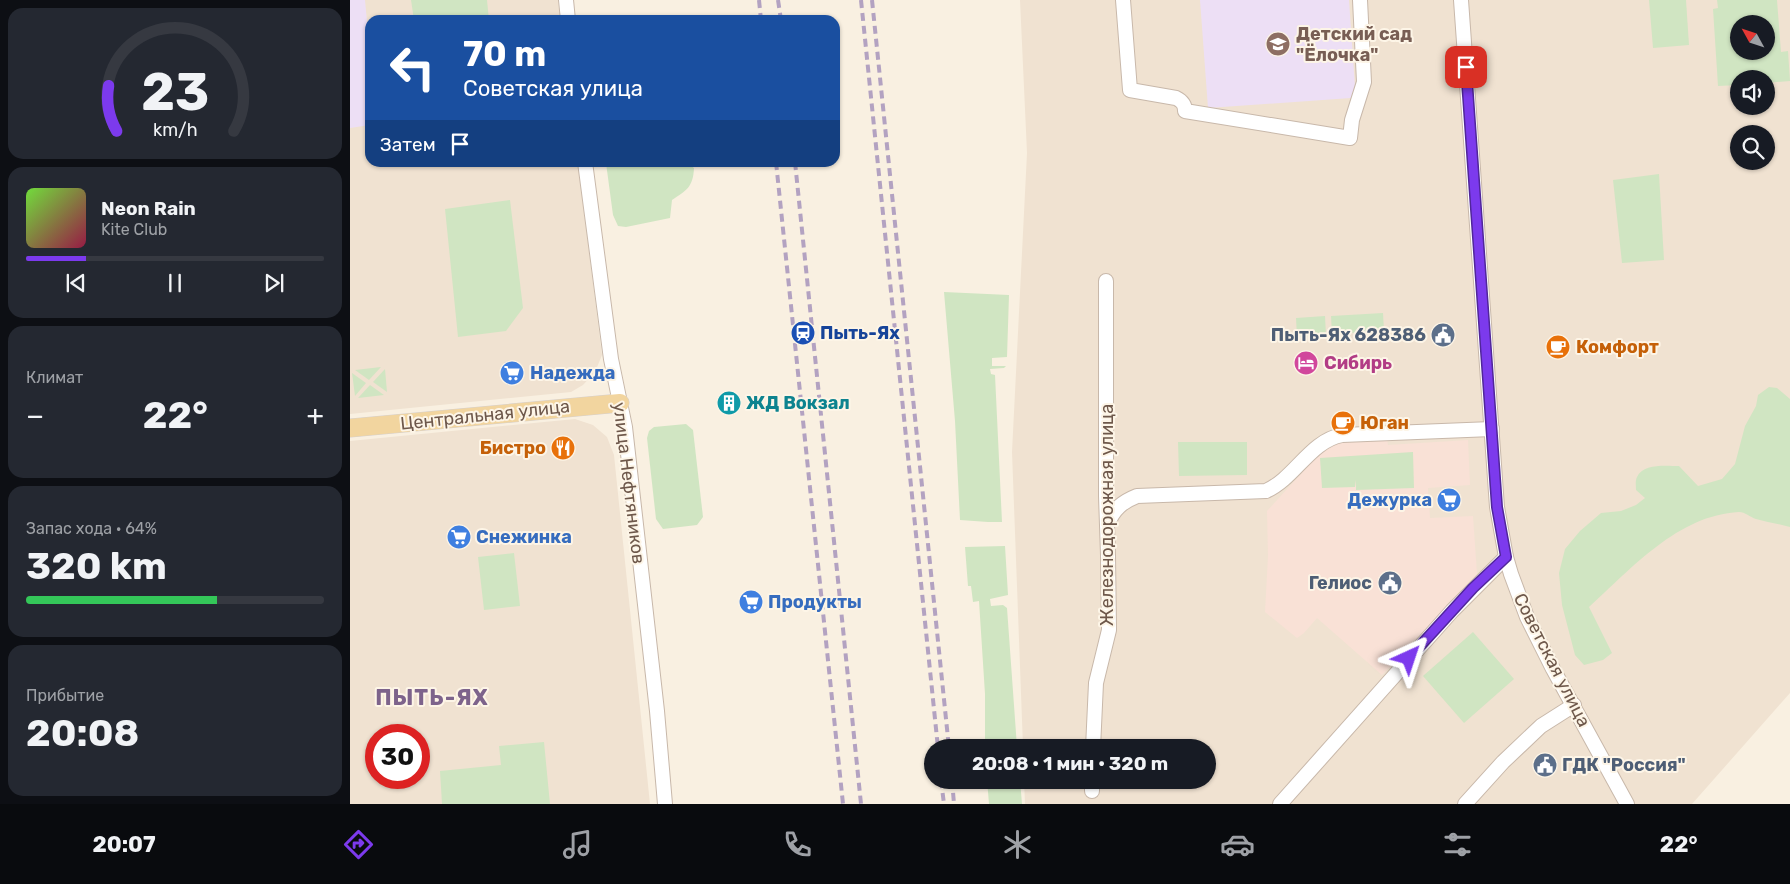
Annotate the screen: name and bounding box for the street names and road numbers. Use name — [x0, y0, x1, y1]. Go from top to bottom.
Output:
street label: Центральная улица — [399, 395, 571, 435]
street label: улица Нефтяников — [608, 401, 650, 565]
street label: Железнодорожная улица — [1096, 404, 1118, 626]
street label: Советская улица — [1509, 589, 1595, 731]

